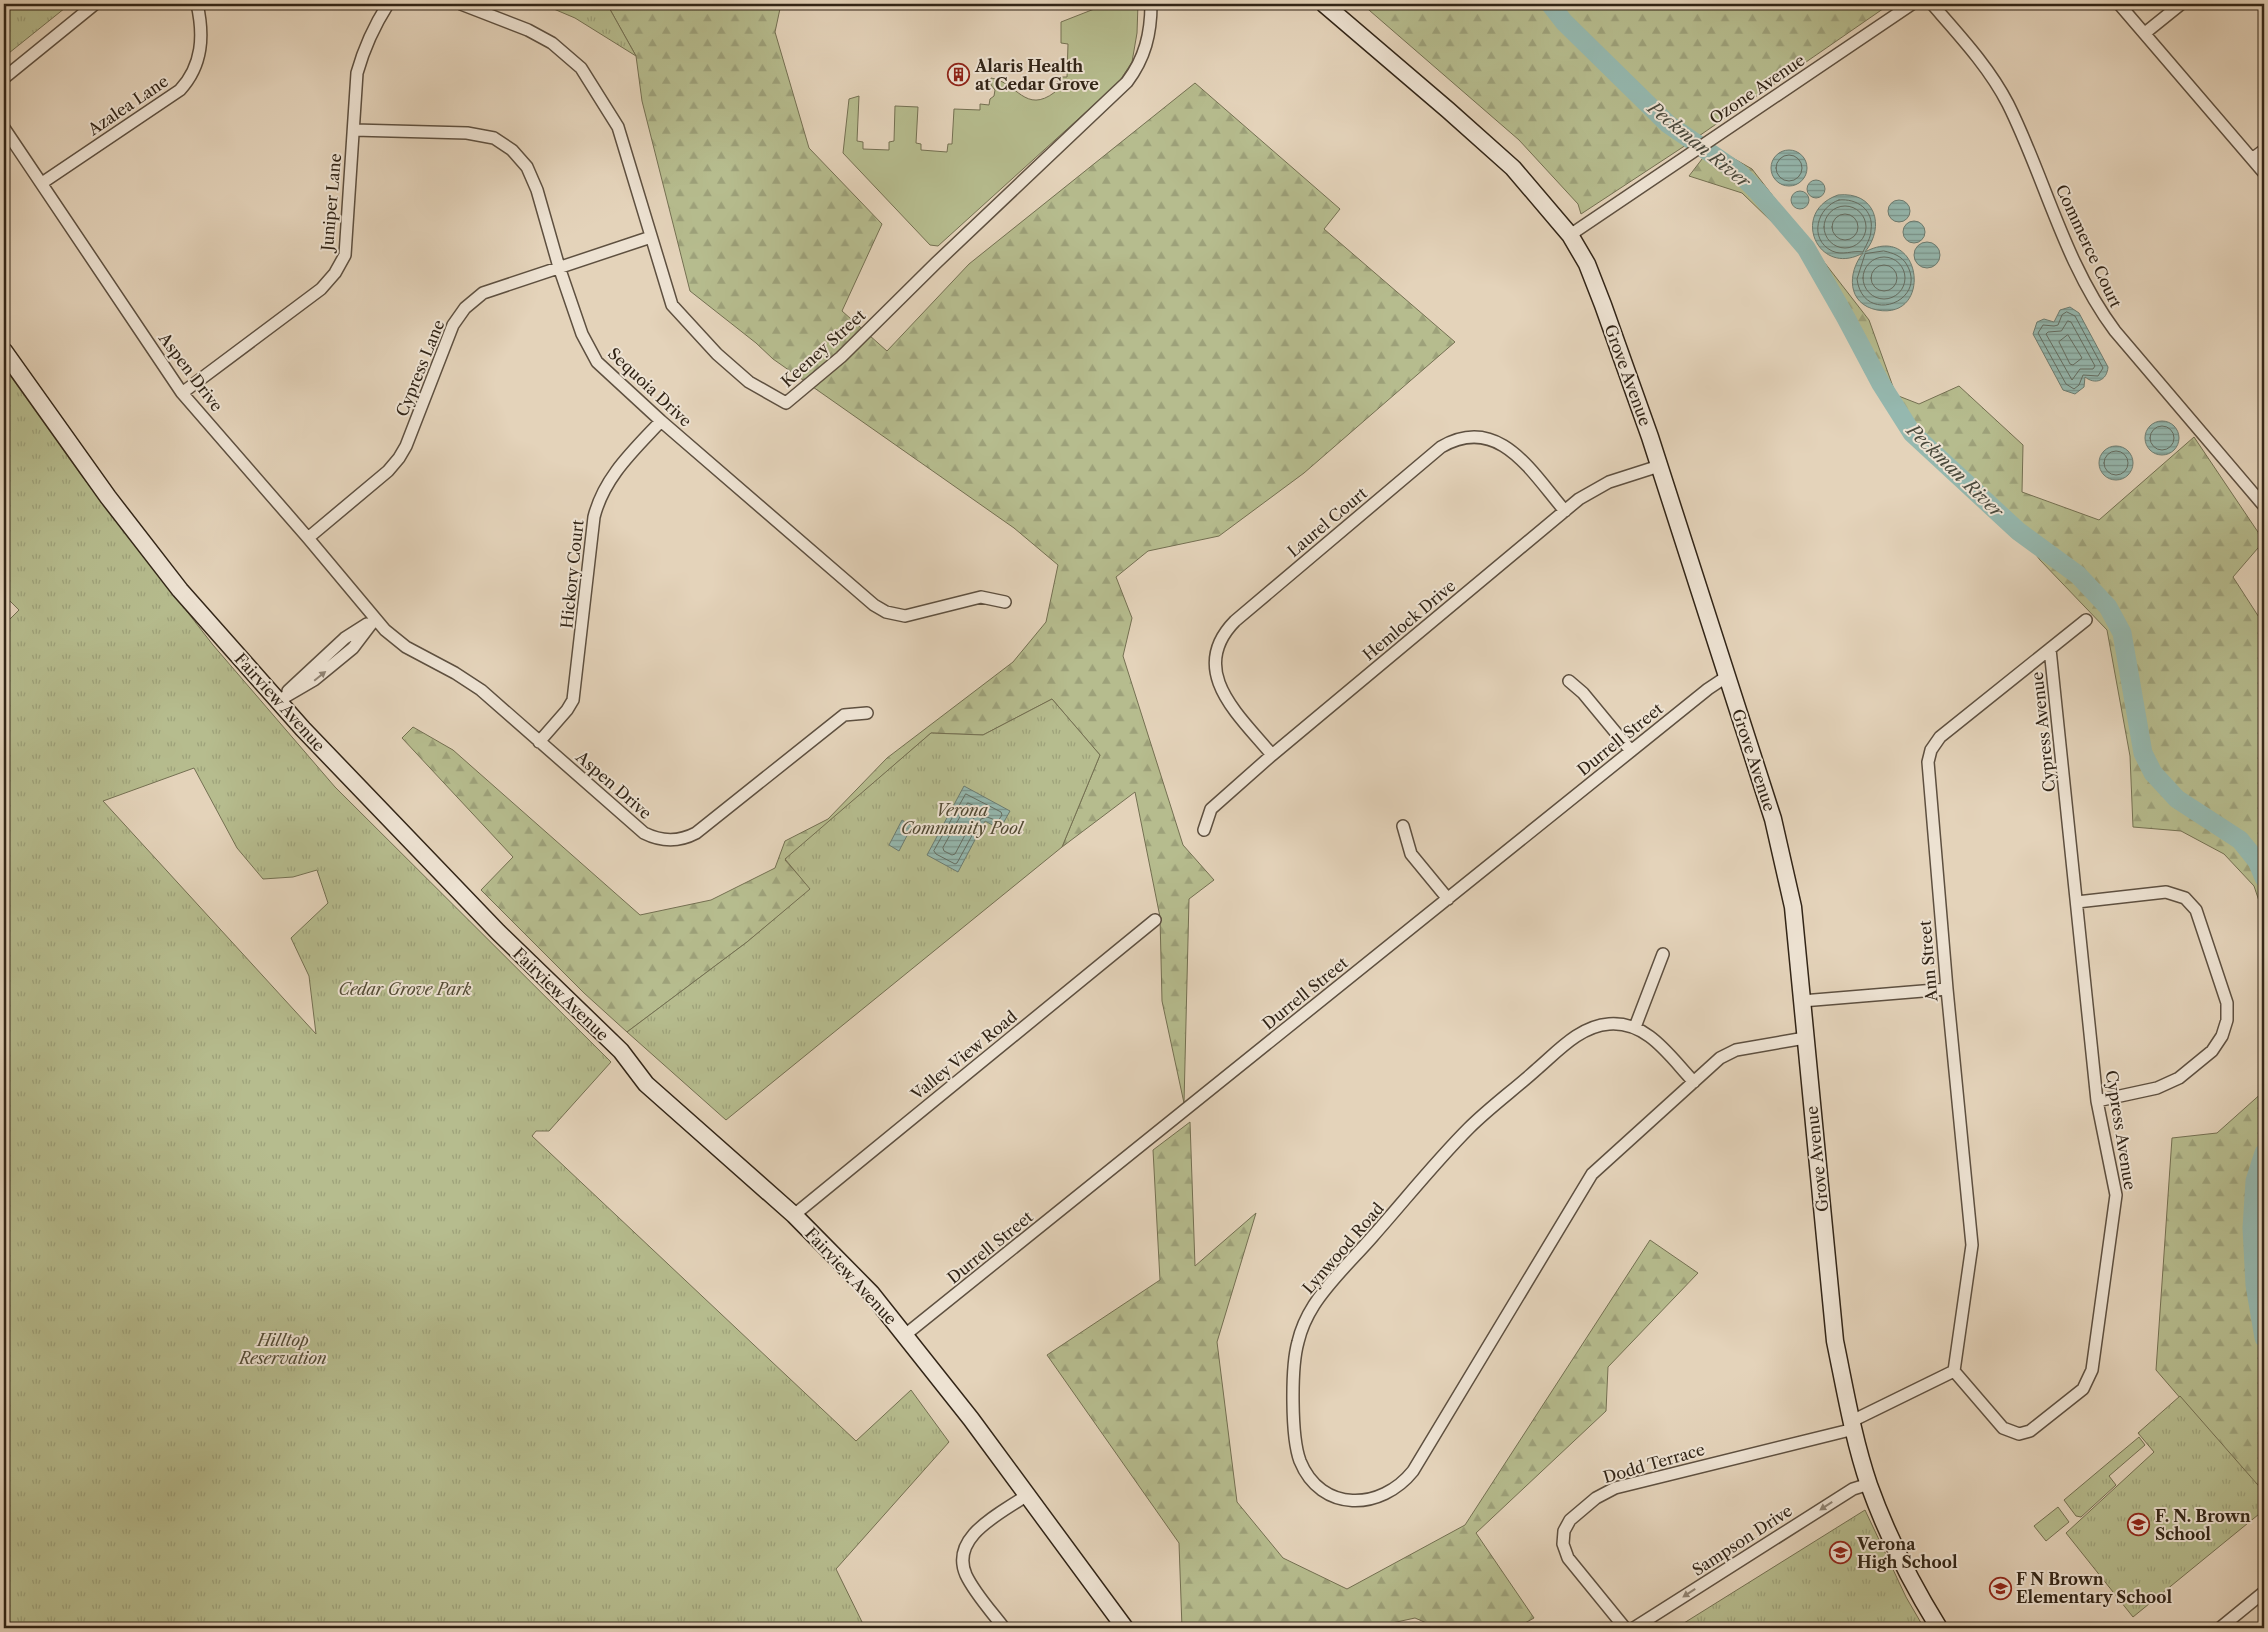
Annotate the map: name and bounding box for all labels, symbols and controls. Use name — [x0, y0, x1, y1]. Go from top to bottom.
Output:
street label: Ozone Avenue — [1705, 50, 1809, 128]
place label: Alaris Health at Cedar Grove — [974, 56, 1099, 94]
building icon: Alaris Health at Cedar Grove — [947, 63, 971, 87]
street label: Azalea Lane — [83, 71, 172, 140]
water label: Peckman River — [1642, 96, 1756, 194]
street label: Juniper Lane — [317, 152, 345, 255]
street label: Commerce Court — [2052, 181, 2126, 311]
street label: Keeney Street — [777, 305, 870, 391]
street label: Cypress Lane — [391, 317, 449, 419]
street label: Grove Avenue — [1600, 322, 1656, 428]
street label: Aspen Drive — [154, 328, 227, 415]
street label: Sequoia Drive — [604, 343, 696, 431]
water label: Peckman River — [1901, 418, 2009, 523]
street label: Laurel Court — [1283, 483, 1371, 561]
street label: Hickory Court — [556, 518, 588, 629]
street label: Hemlock Drive — [1359, 575, 1459, 665]
street label: Fairview Avenue — [231, 649, 329, 755]
one-way arrow — [313, 670, 326, 681]
street label: Cypress Avenue — [2027, 671, 2059, 793]
street label: Durrell Street — [1573, 698, 1667, 780]
street label: Grove Avenue — [1728, 706, 1780, 814]
street label: Aspen Drive — [571, 746, 656, 823]
park label: Verona Community Pool — [901, 800, 1025, 838]
street label: Ann Street — [1914, 919, 1942, 1003]
street label: Fairview Avenue — [509, 943, 613, 1045]
street label: Durrell Street — [1258, 952, 1352, 1034]
park label: Cedar Grove Park — [339, 979, 472, 999]
street label: Valley View Road — [906, 1006, 1021, 1104]
street label: Cypress Avenue — [2102, 1069, 2140, 1191]
street label: Grove Avenue — [1801, 1105, 1833, 1213]
street label: Lynwood Road — [1298, 1198, 1388, 1298]
street label: Durrell Street — [943, 1206, 1037, 1288]
street label: Fairview Avenue — [801, 1223, 901, 1329]
park label: Hilltop Reservation — [237, 1330, 327, 1368]
street label: Dodd Terrace — [1601, 1439, 1707, 1487]
street label: Sampson Drive — [1688, 1500, 1796, 1580]
one-way arrow — [1819, 1501, 1833, 1510]
place label: F. N. Brown School — [2155, 1506, 2251, 1544]
school or university icon: F. N. Brown School — [2127, 1513, 2151, 1537]
place label: Verona High School — [1856, 1534, 1958, 1572]
school or university icon: Verona High School — [1829, 1541, 1853, 1565]
place label: F N Brown Elementary School — [2016, 1569, 2172, 1607]
school or university icon: F N Brown Elementary School — [1988, 1576, 2012, 1600]
one-way arrow — [1682, 1588, 1696, 1598]

